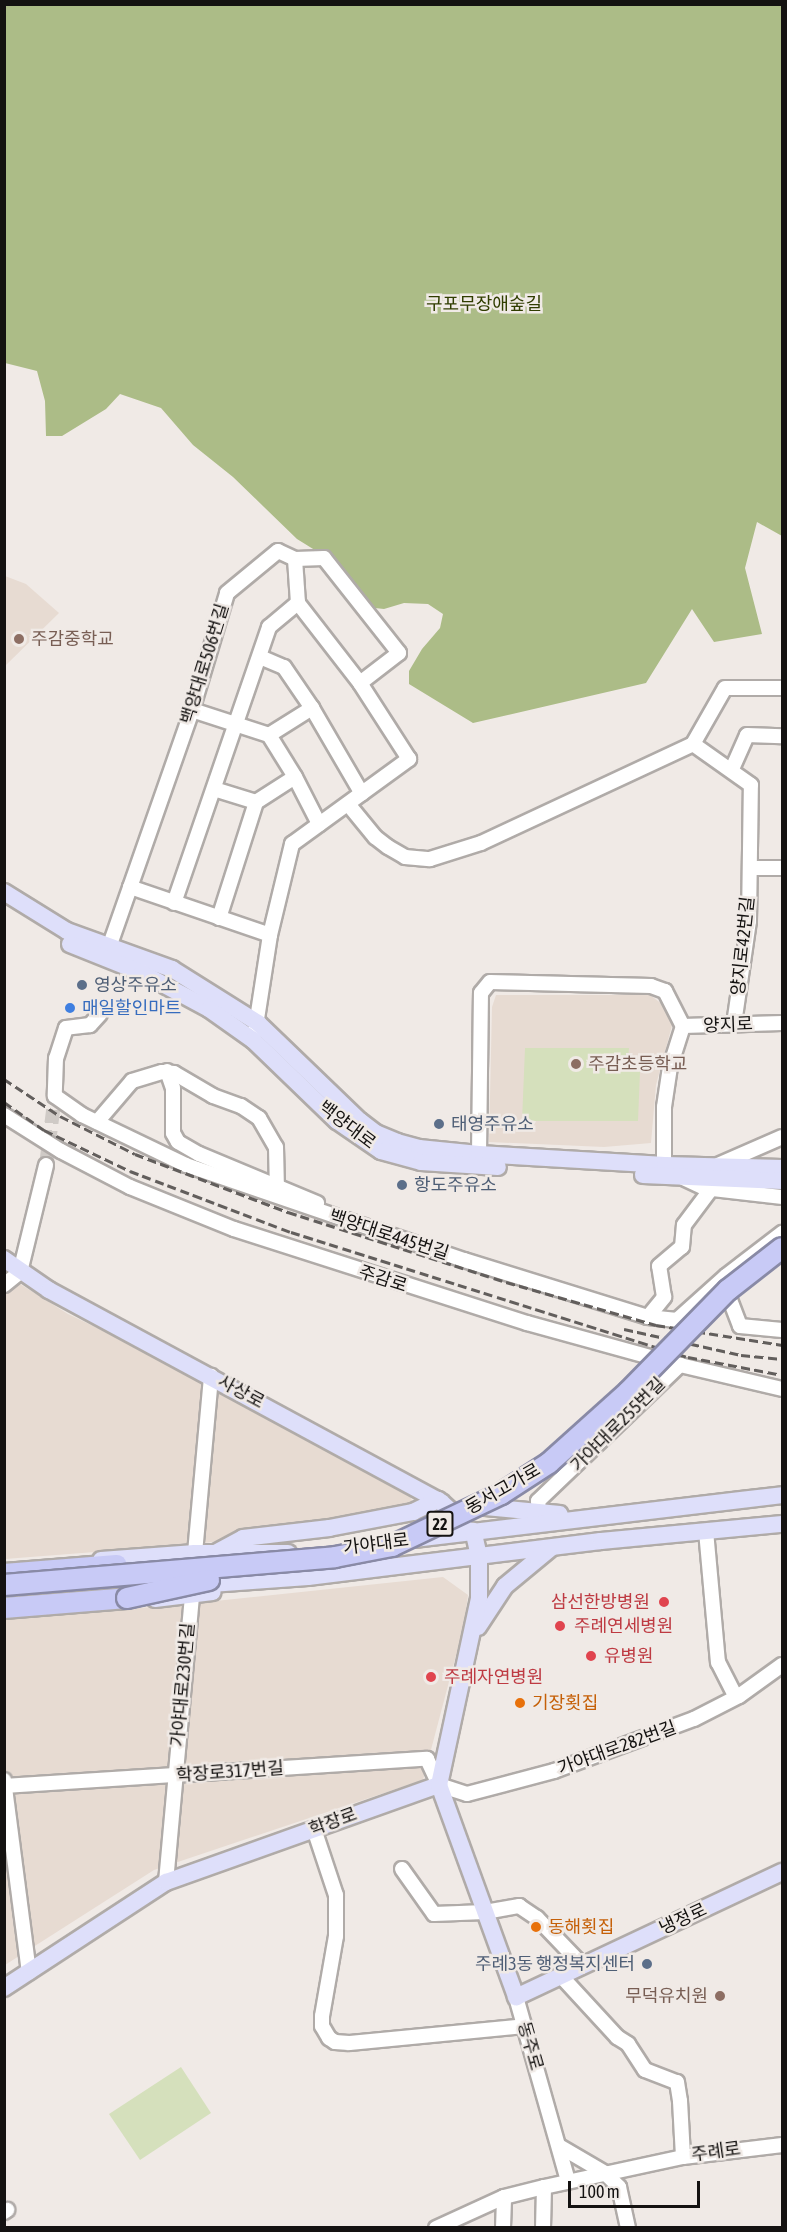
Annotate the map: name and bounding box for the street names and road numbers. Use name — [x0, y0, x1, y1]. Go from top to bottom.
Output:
street label: 백양대로506번길 — [176, 601, 234, 727]
street label: 양지로42번길 — [727, 895, 759, 997]
street label: 양지로 — [703, 1013, 753, 1037]
street label: 백양대로 — [314, 1096, 380, 1154]
street label: 백양대로445번길 — [326, 1205, 452, 1265]
street label: 주감로 — [356, 1261, 410, 1297]
street label: 사상로 — [214, 1371, 268, 1413]
street label: 가야대로255번길 — [566, 1373, 670, 1477]
street label: 동서고가로 — [462, 1459, 544, 1519]
road number: 22 — [425, 1511, 455, 1537]
street label: 가야대로 — [342, 1529, 410, 1559]
street label: 가야대로230번길 — [167, 1622, 199, 1748]
street label: 가야대로282번길 — [555, 1717, 679, 1779]
street label: 학장로317번길 — [175, 1757, 285, 1787]
street label: 학장로 — [306, 1803, 360, 1841]
street label: 냉정로 — [656, 1899, 710, 1939]
street label: 동주로 — [513, 2019, 547, 2073]
street label: 주례로 — [690, 2138, 742, 2166]

